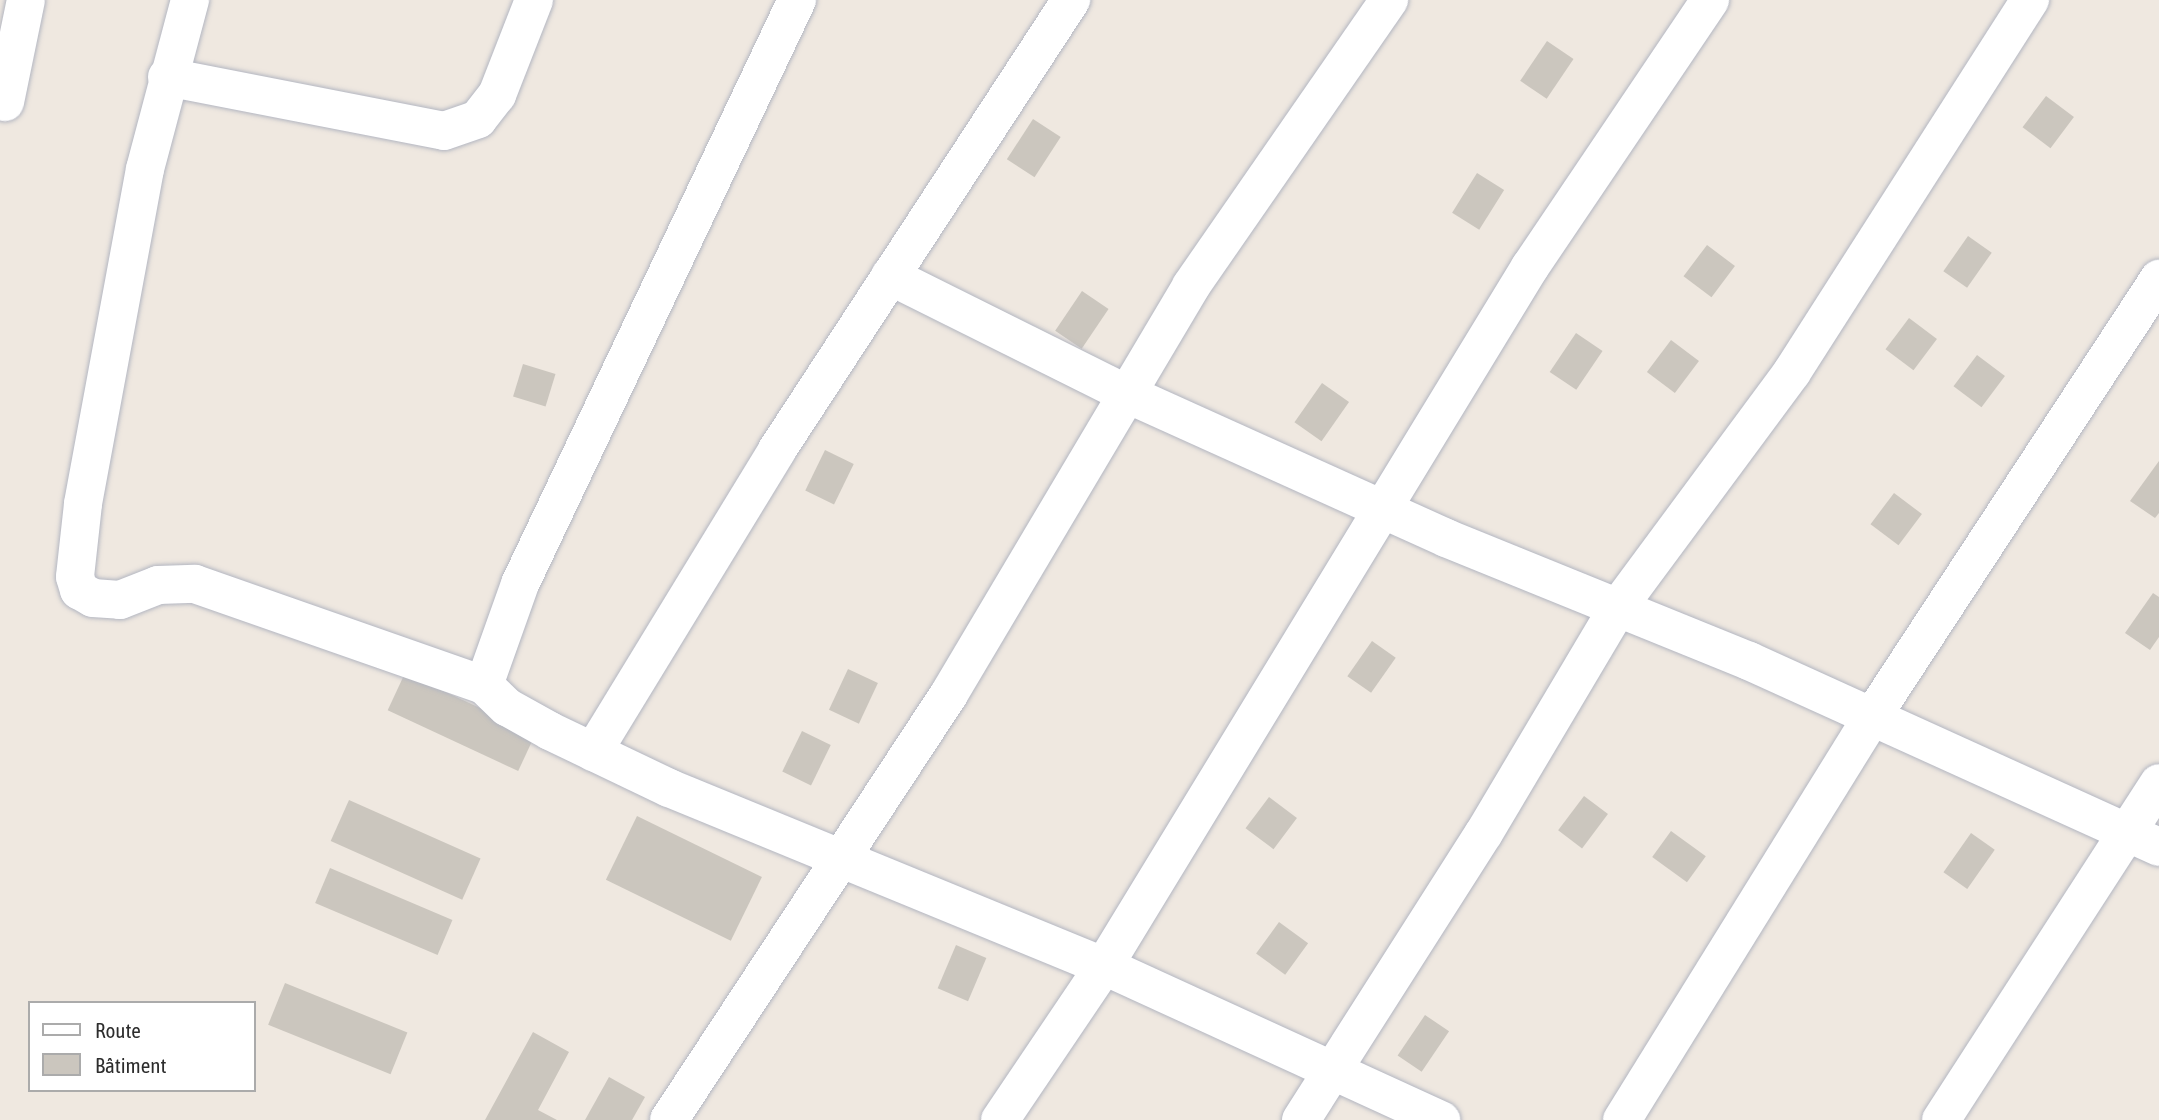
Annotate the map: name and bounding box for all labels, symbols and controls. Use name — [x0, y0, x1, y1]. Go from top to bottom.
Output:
legend — [28, 1001, 256, 1092]
text: Route — [95, 1018, 141, 1042]
text: Bâtiment — [95, 1053, 166, 1077]

